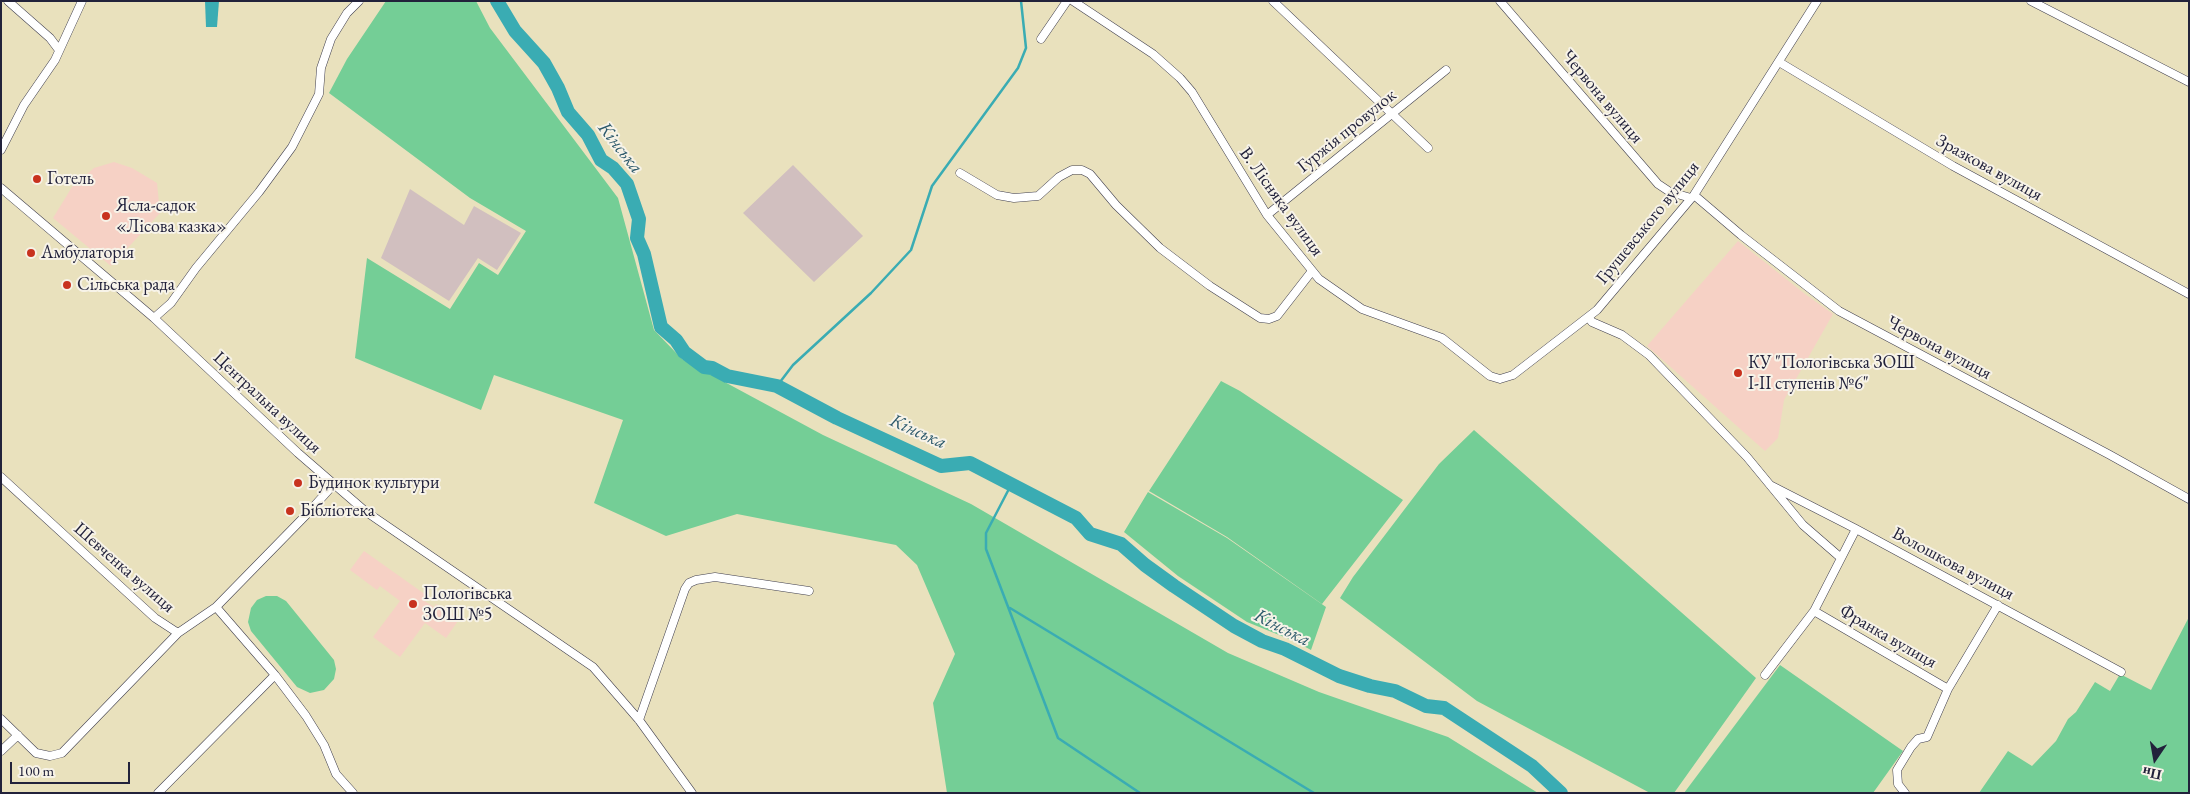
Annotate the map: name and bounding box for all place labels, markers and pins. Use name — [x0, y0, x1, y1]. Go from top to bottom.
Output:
place label: Готель — [47, 168, 94, 190]
marker: Готель — [31, 173, 43, 185]
place label: Ясла-садок «Лісова казка» — [116, 195, 227, 238]
marker: Ясла-садок «Лісова казка» — [100, 210, 112, 222]
place label: Амбулаторія — [41, 242, 134, 264]
marker: Амбулаторія — [25, 247, 37, 259]
place label: Сільська рада — [77, 274, 175, 296]
marker: Сільська рада — [61, 279, 73, 291]
place label: КУ "Пологівська ЗОШ І-ІІ ступенів №6" — [1748, 352, 1915, 394]
marker: КУ "Пологівська ЗОШ І-ІІ ступенів №6" — [1732, 367, 1744, 379]
place label: Будинок культури — [308, 472, 439, 494]
marker: Будинок культури — [292, 477, 304, 489]
place label: Бібліотека — [300, 500, 375, 522]
marker: Бібліотека — [284, 505, 296, 517]
place label: Пологівська ЗОШ №5 — [423, 583, 512, 626]
marker: Пологівська ЗОШ №5 — [407, 598, 419, 610]

